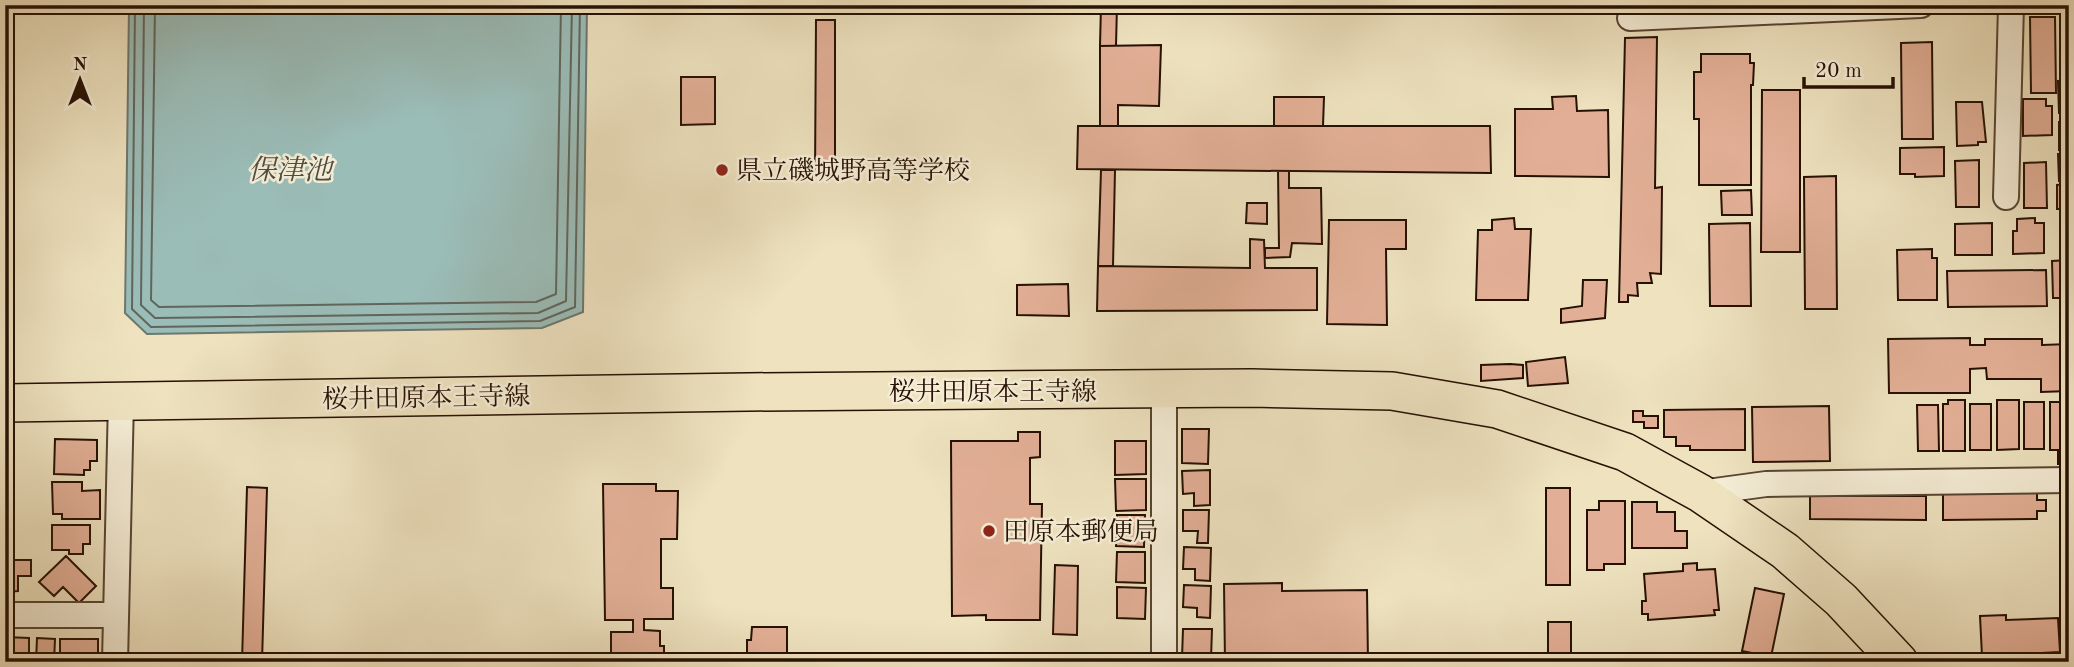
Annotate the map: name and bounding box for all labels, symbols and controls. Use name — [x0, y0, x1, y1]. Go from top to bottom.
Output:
north arrow — [46, 46, 116, 116]
scale bar — [1804, 46, 1894, 90]
text: N — [73, 56, 88, 75]
text: 20 m — [1815, 61, 1862, 82]
water label: 保津池 — [248, 155, 335, 186]
place label: 県立磯城野高等学校 — [736, 157, 970, 185]
marker: 県立磯城野高等学校 — [714, 162, 730, 178]
street label: 桜井田原本王寺線 — [889, 378, 1097, 406]
street label: 桜井田原本王寺線 — [322, 382, 530, 414]
place label: 田原本郵便局 — [1003, 518, 1159, 546]
marker: 田原本郵便局 — [981, 523, 997, 539]

